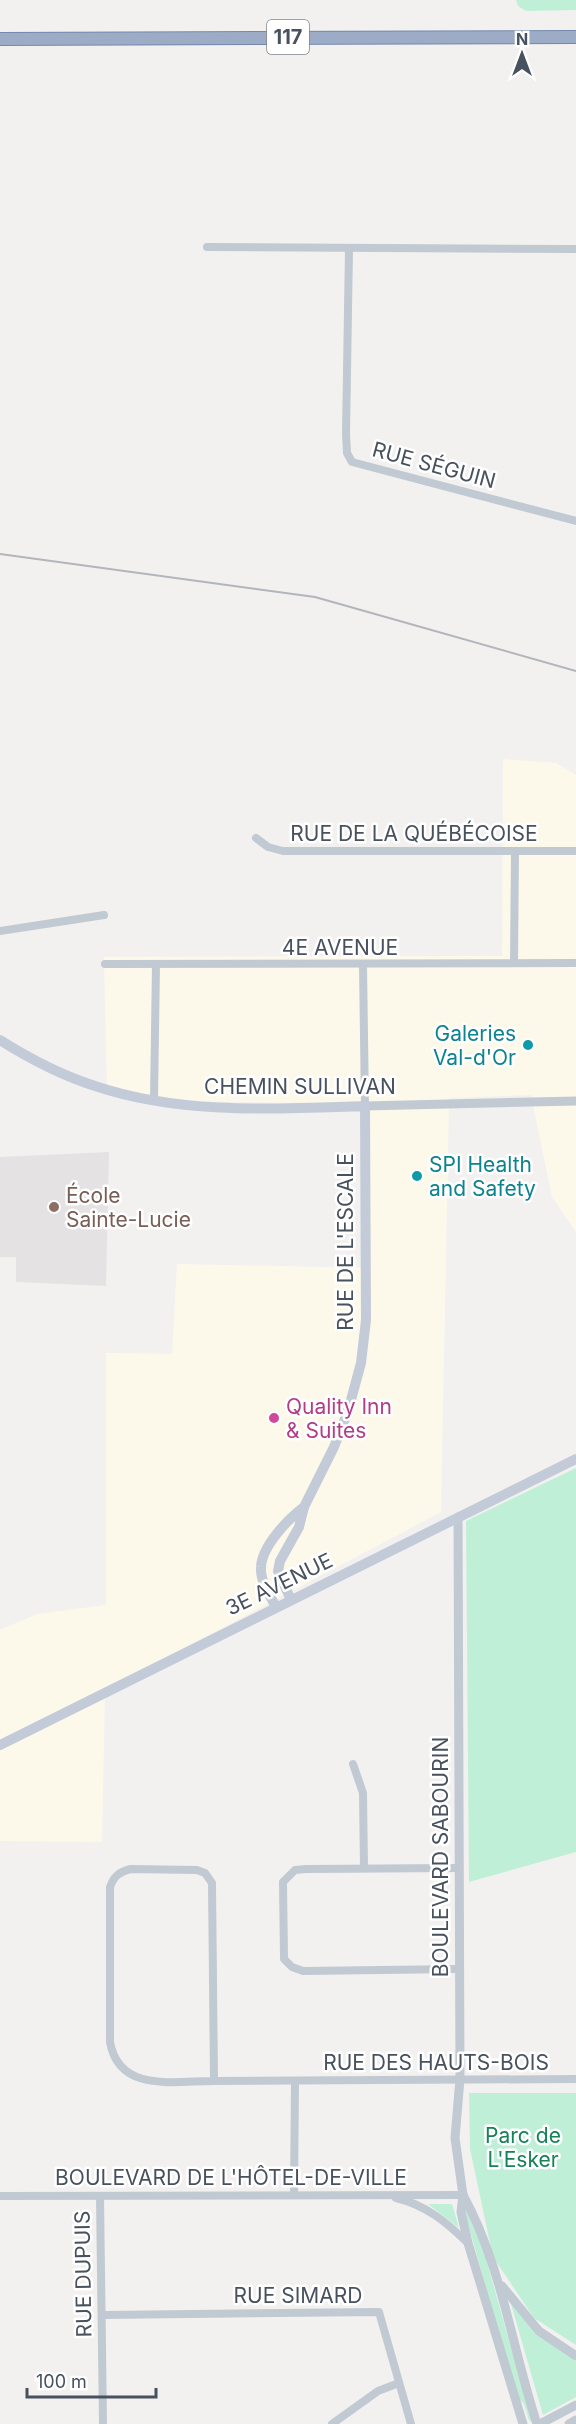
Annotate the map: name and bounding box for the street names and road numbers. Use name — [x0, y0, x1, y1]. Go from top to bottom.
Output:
road number: 117 — [267, 20, 309, 54]
street label: RUE SÉGUIN — [370, 436, 499, 493]
street label: RUE DE LA QUÉBÉCOISE — [290, 820, 538, 846]
street label: 4E AVENUE — [282, 935, 398, 960]
street label: CHEMIN SULLIVAN — [204, 1074, 396, 1099]
street label: RUE DE L'ESCALE — [333, 1153, 358, 1331]
street label: 3E AVENUE — [222, 1547, 336, 1621]
street label: BOULEVARD SABOURIN — [428, 1737, 453, 1977]
street label: RUE DES HAUTS-BOIS — [323, 2050, 549, 2075]
street label: BOULEVARD DE L'HÔTEL-DE-VILLE — [55, 2165, 407, 2190]
street label: RUE DUPUIS — [69, 2210, 97, 2338]
street label: RUE SIMARD — [234, 2283, 362, 2308]

